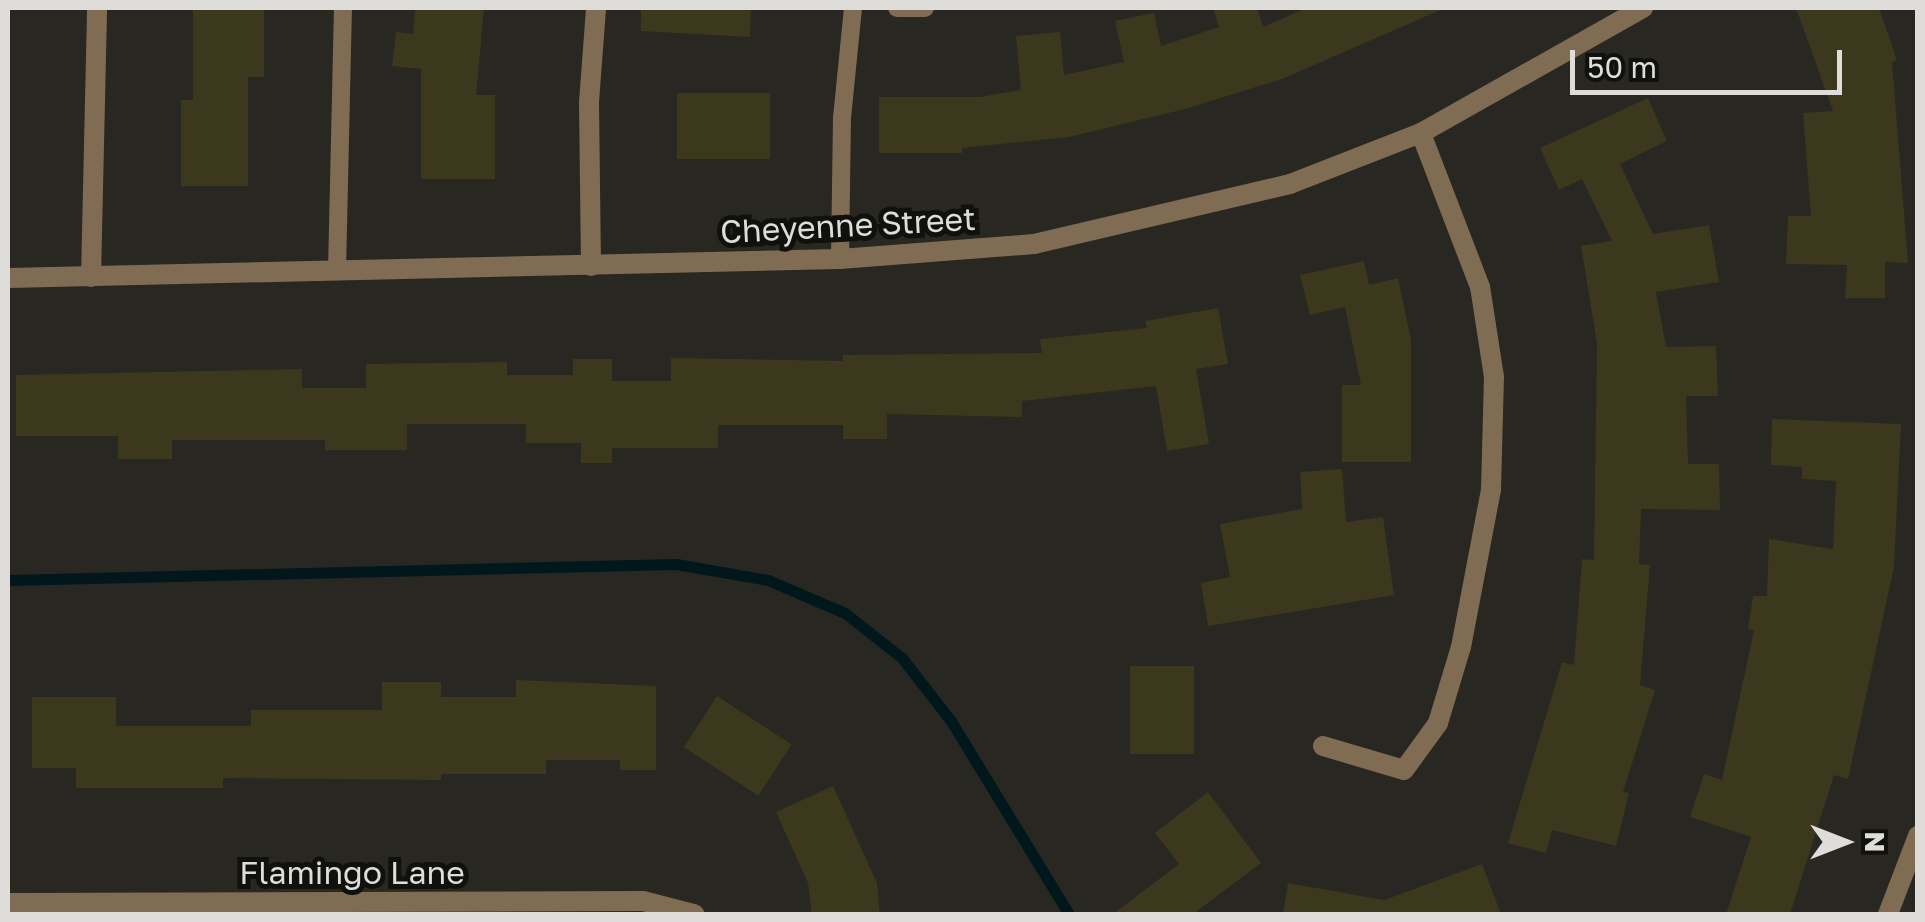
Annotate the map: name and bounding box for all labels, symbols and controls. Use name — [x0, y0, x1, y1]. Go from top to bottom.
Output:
scale bar — [1575, 30, 1848, 92]
text: 50 m — [1587, 49, 1657, 85]
street label: Cheyenne Street — [719, 199, 977, 251]
north arrow — [1795, 792, 1895, 892]
text: N — [1859, 831, 1892, 853]
street label: Flamingo Lane — [239, 853, 465, 891]

